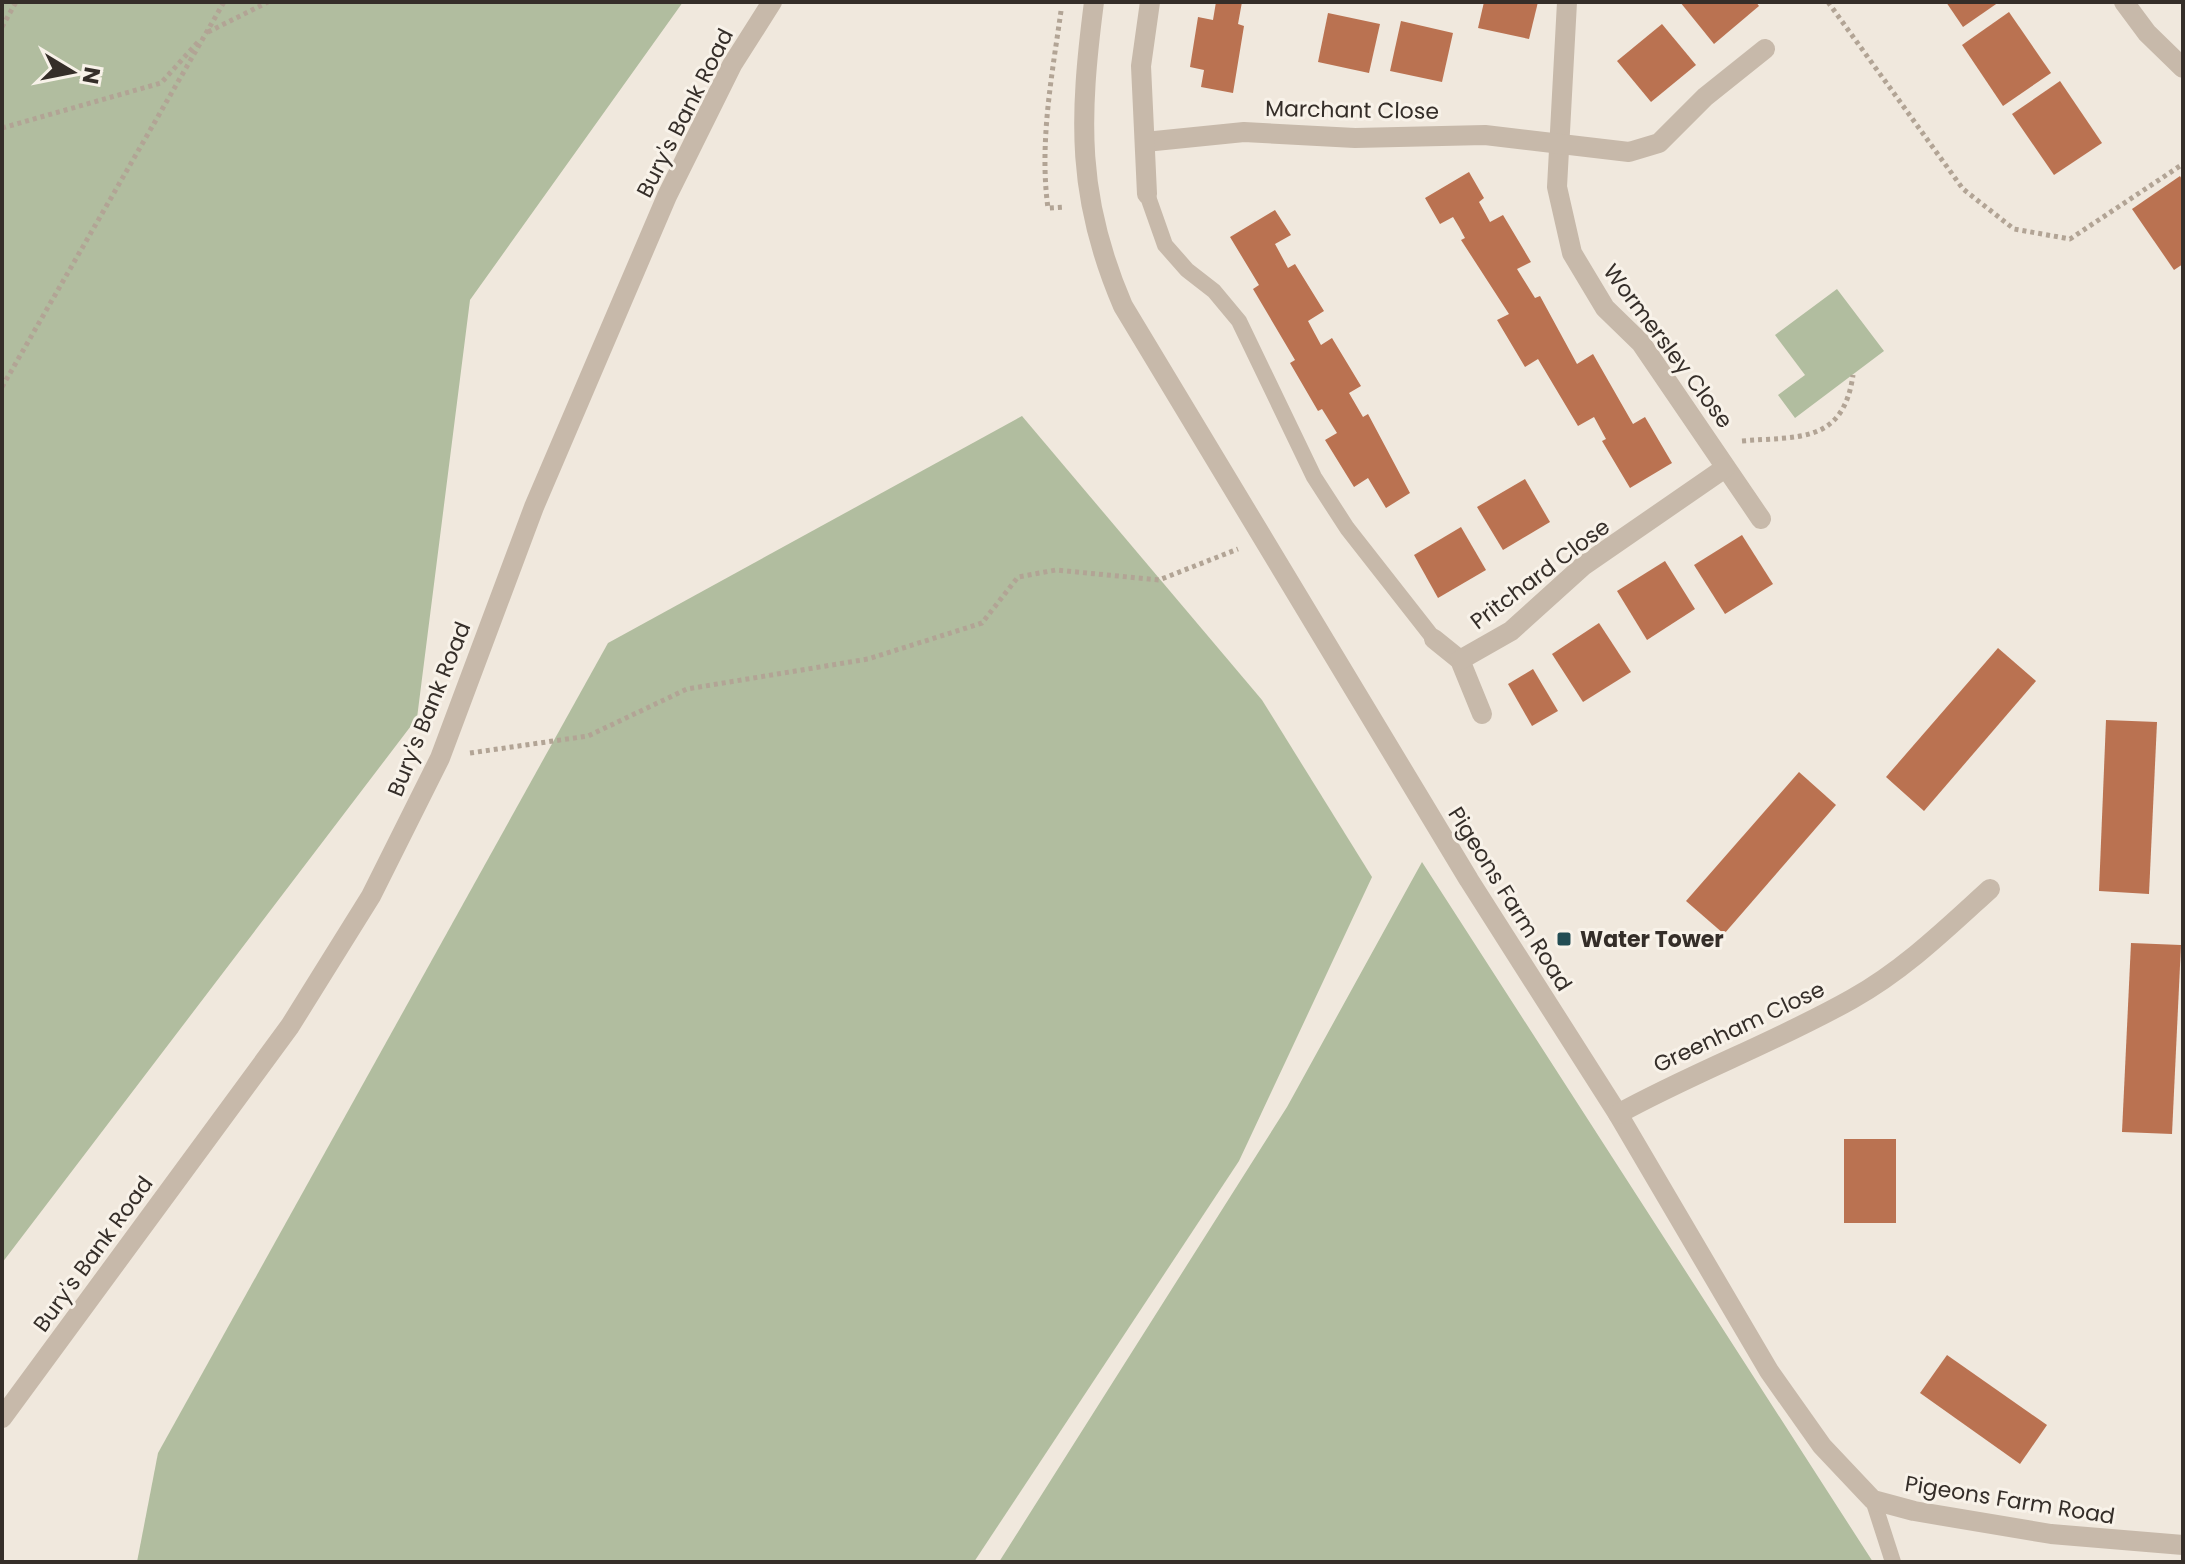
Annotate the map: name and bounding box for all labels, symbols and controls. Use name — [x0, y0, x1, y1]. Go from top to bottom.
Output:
street label: Bury's Bank Road — [629, 23, 741, 203]
north arrow — [32, 32, 112, 112]
text: N — [75, 65, 108, 86]
street label: Marchant Close — [1265, 93, 1439, 127]
street label: Wormersley Close — [1596, 257, 1740, 435]
street label: Pritchard Close — [1464, 511, 1616, 637]
street label: Bury's Bank Road — [380, 617, 478, 801]
street label: Pigeons Farm Road — [1441, 801, 1579, 997]
place label: Water Tower — [1580, 924, 1724, 955]
marker: Water Tower — [1555, 930, 1573, 948]
street label: Greenham Close — [1648, 974, 1830, 1080]
street label: Bury's Bank Road — [26, 1170, 160, 1338]
street label: Pigeons Farm Road — [1903, 1468, 2117, 1532]

